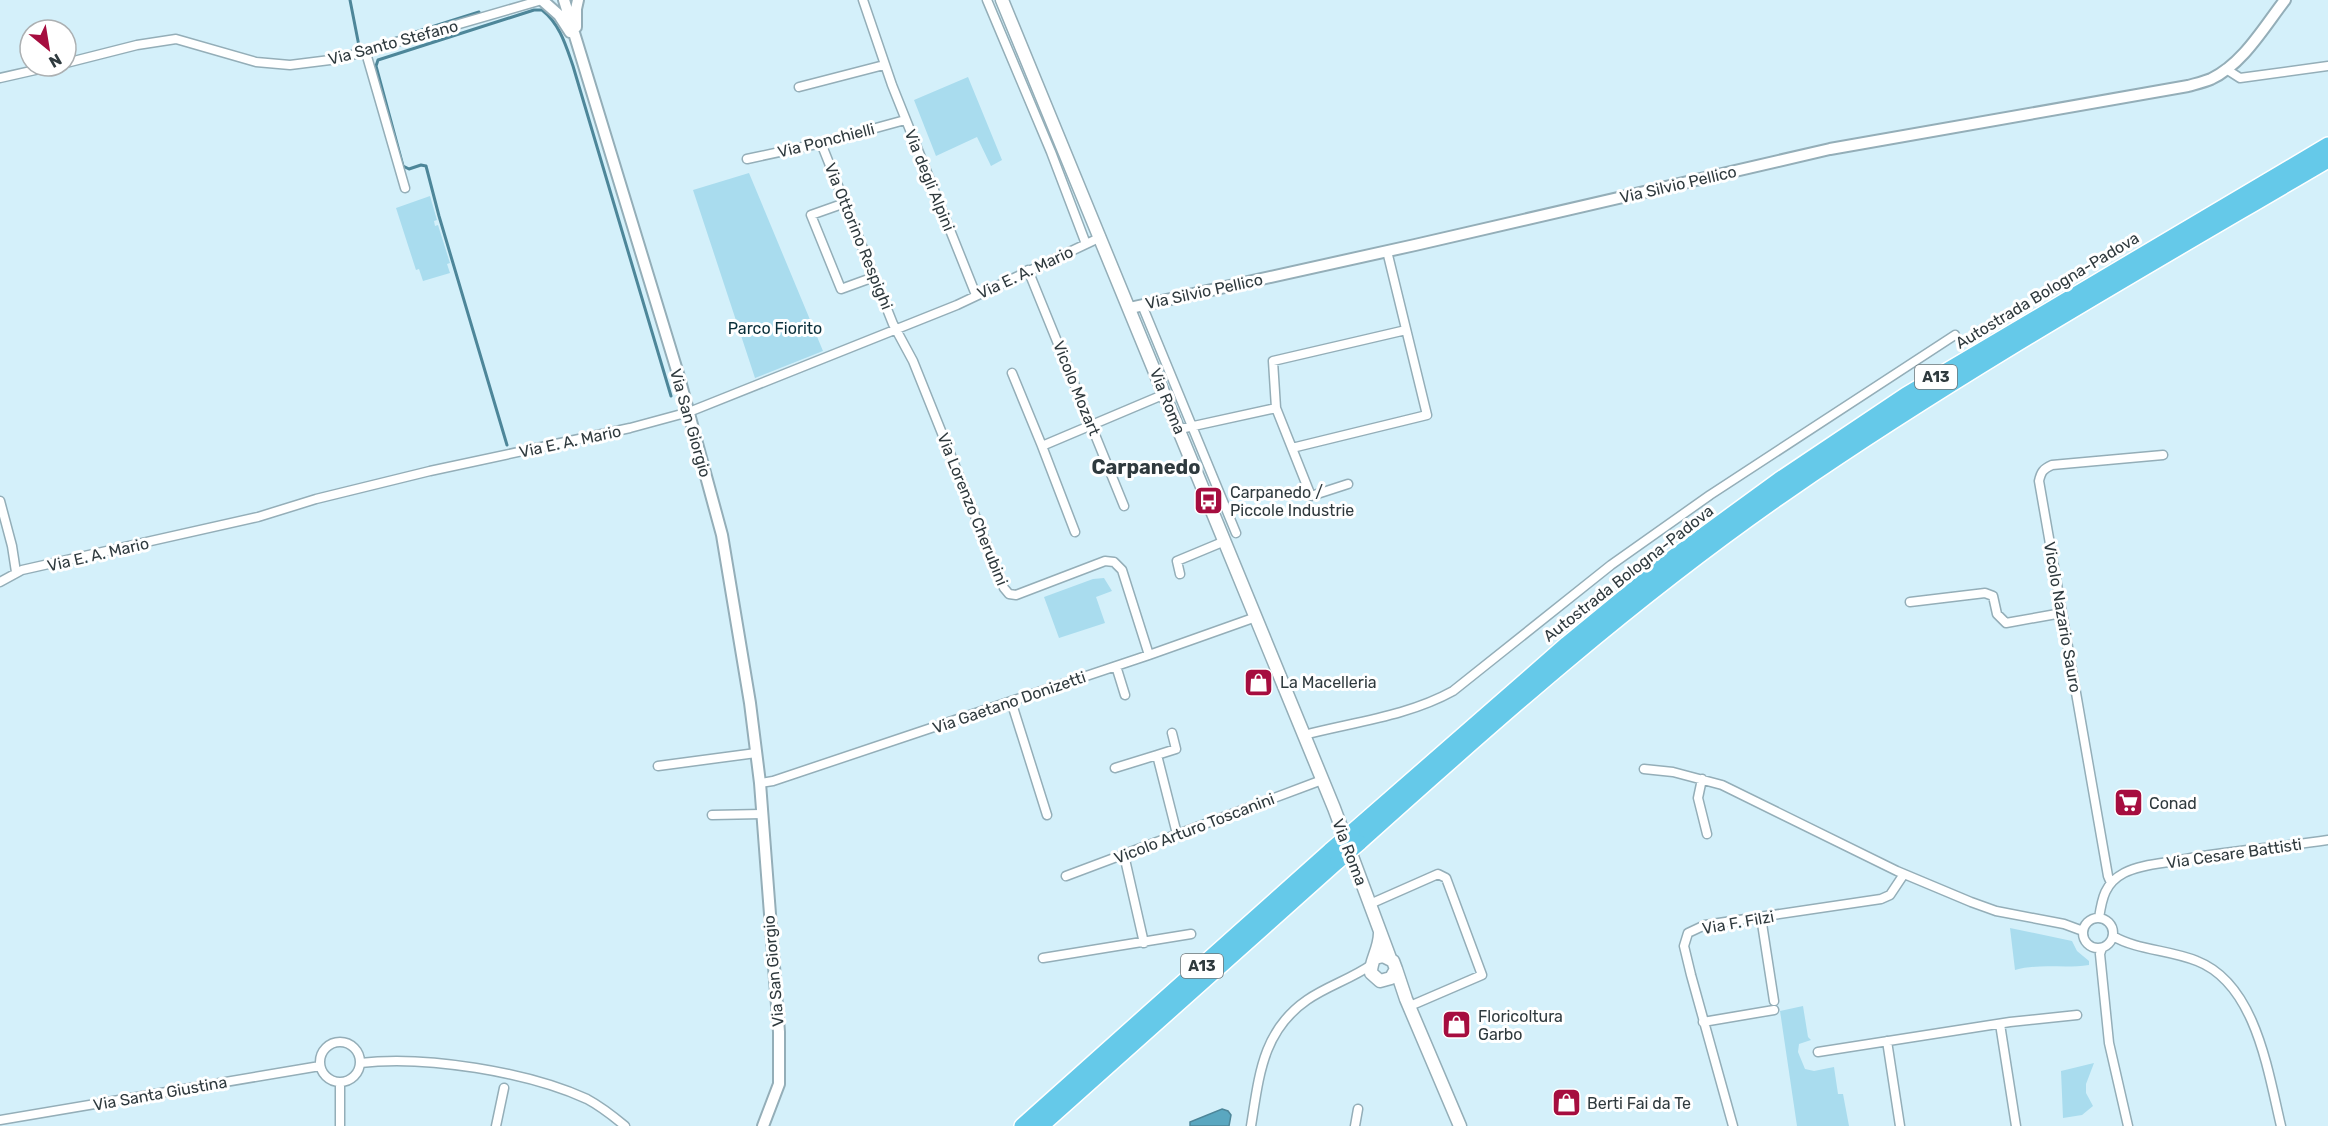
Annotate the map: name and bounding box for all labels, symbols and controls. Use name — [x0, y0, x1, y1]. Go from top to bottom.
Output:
street label: Via Santo Stefano — [326, 16, 460, 69]
north arrow — [18, 18, 78, 78]
text: N — [46, 49, 65, 72]
street label: Via Ponchielli — [776, 119, 877, 162]
street label: Via degli Alpini — [901, 127, 959, 234]
street label: Via Ottorino Respighi — [820, 160, 897, 312]
street label: Via Silvio Pellico — [1618, 162, 1738, 207]
street label: Autostrada Bologna-Padova — [1952, 228, 2142, 353]
street label: Via E. A. Mario — [974, 242, 1076, 303]
street label: Via Silvio Pellico — [1144, 270, 1264, 313]
park label: Parco Fiorito — [728, 319, 822, 338]
street label: Vicolo Mozart — [1049, 338, 1104, 438]
street label: Via Roma — [1146, 365, 1189, 437]
road number: A13 — [1915, 365, 1957, 389]
street label: Via San Giorgio — [666, 367, 715, 480]
street label: Via E. A. Mario — [517, 421, 623, 462]
street label: Via Lorenzo Cherubini — [933, 430, 1012, 588]
district label: Carpanedo — [1092, 455, 1200, 479]
place label: Carpanedo / Piccole Industrie — [1230, 483, 1354, 520]
bus stop icon: Carpanedo / Piccole Industrie — [1193, 485, 1225, 517]
street label: Autostrada Bologna-Padova — [1540, 501, 1717, 646]
street label: Via E. A. Mario — [45, 534, 151, 575]
street label: Vicolo Nazario Sauro — [2040, 540, 2085, 694]
shop icon: La Macelleria — [1243, 666, 1275, 698]
street label: Via Gaetano Donizetti — [930, 667, 1088, 738]
place label: La Macelleria — [1280, 673, 1377, 692]
supermarket icon: Conad — [2112, 787, 2144, 819]
street label: Vicolo Arturo Toscanini — [1111, 789, 1277, 868]
place label: Conad — [2149, 794, 2197, 813]
street label: Via Roma — [1328, 816, 1371, 888]
street label: Via Cesare Battisti — [2165, 835, 2303, 872]
street label: Via F. Filzi — [1701, 907, 1775, 938]
street label: Via San Giorgio — [759, 914, 788, 1028]
road number: A13 — [1181, 954, 1223, 978]
place label: Floricoltura Garbo — [1478, 1007, 1563, 1044]
shop icon: Floricoltura Garbo — [1441, 1009, 1473, 1041]
street label: Via Santa Giustina — [92, 1072, 229, 1115]
shop icon: Berti Fai da Te — [1550, 1087, 1582, 1119]
place label: Berti Fai da Te — [1587, 1094, 1691, 1113]

